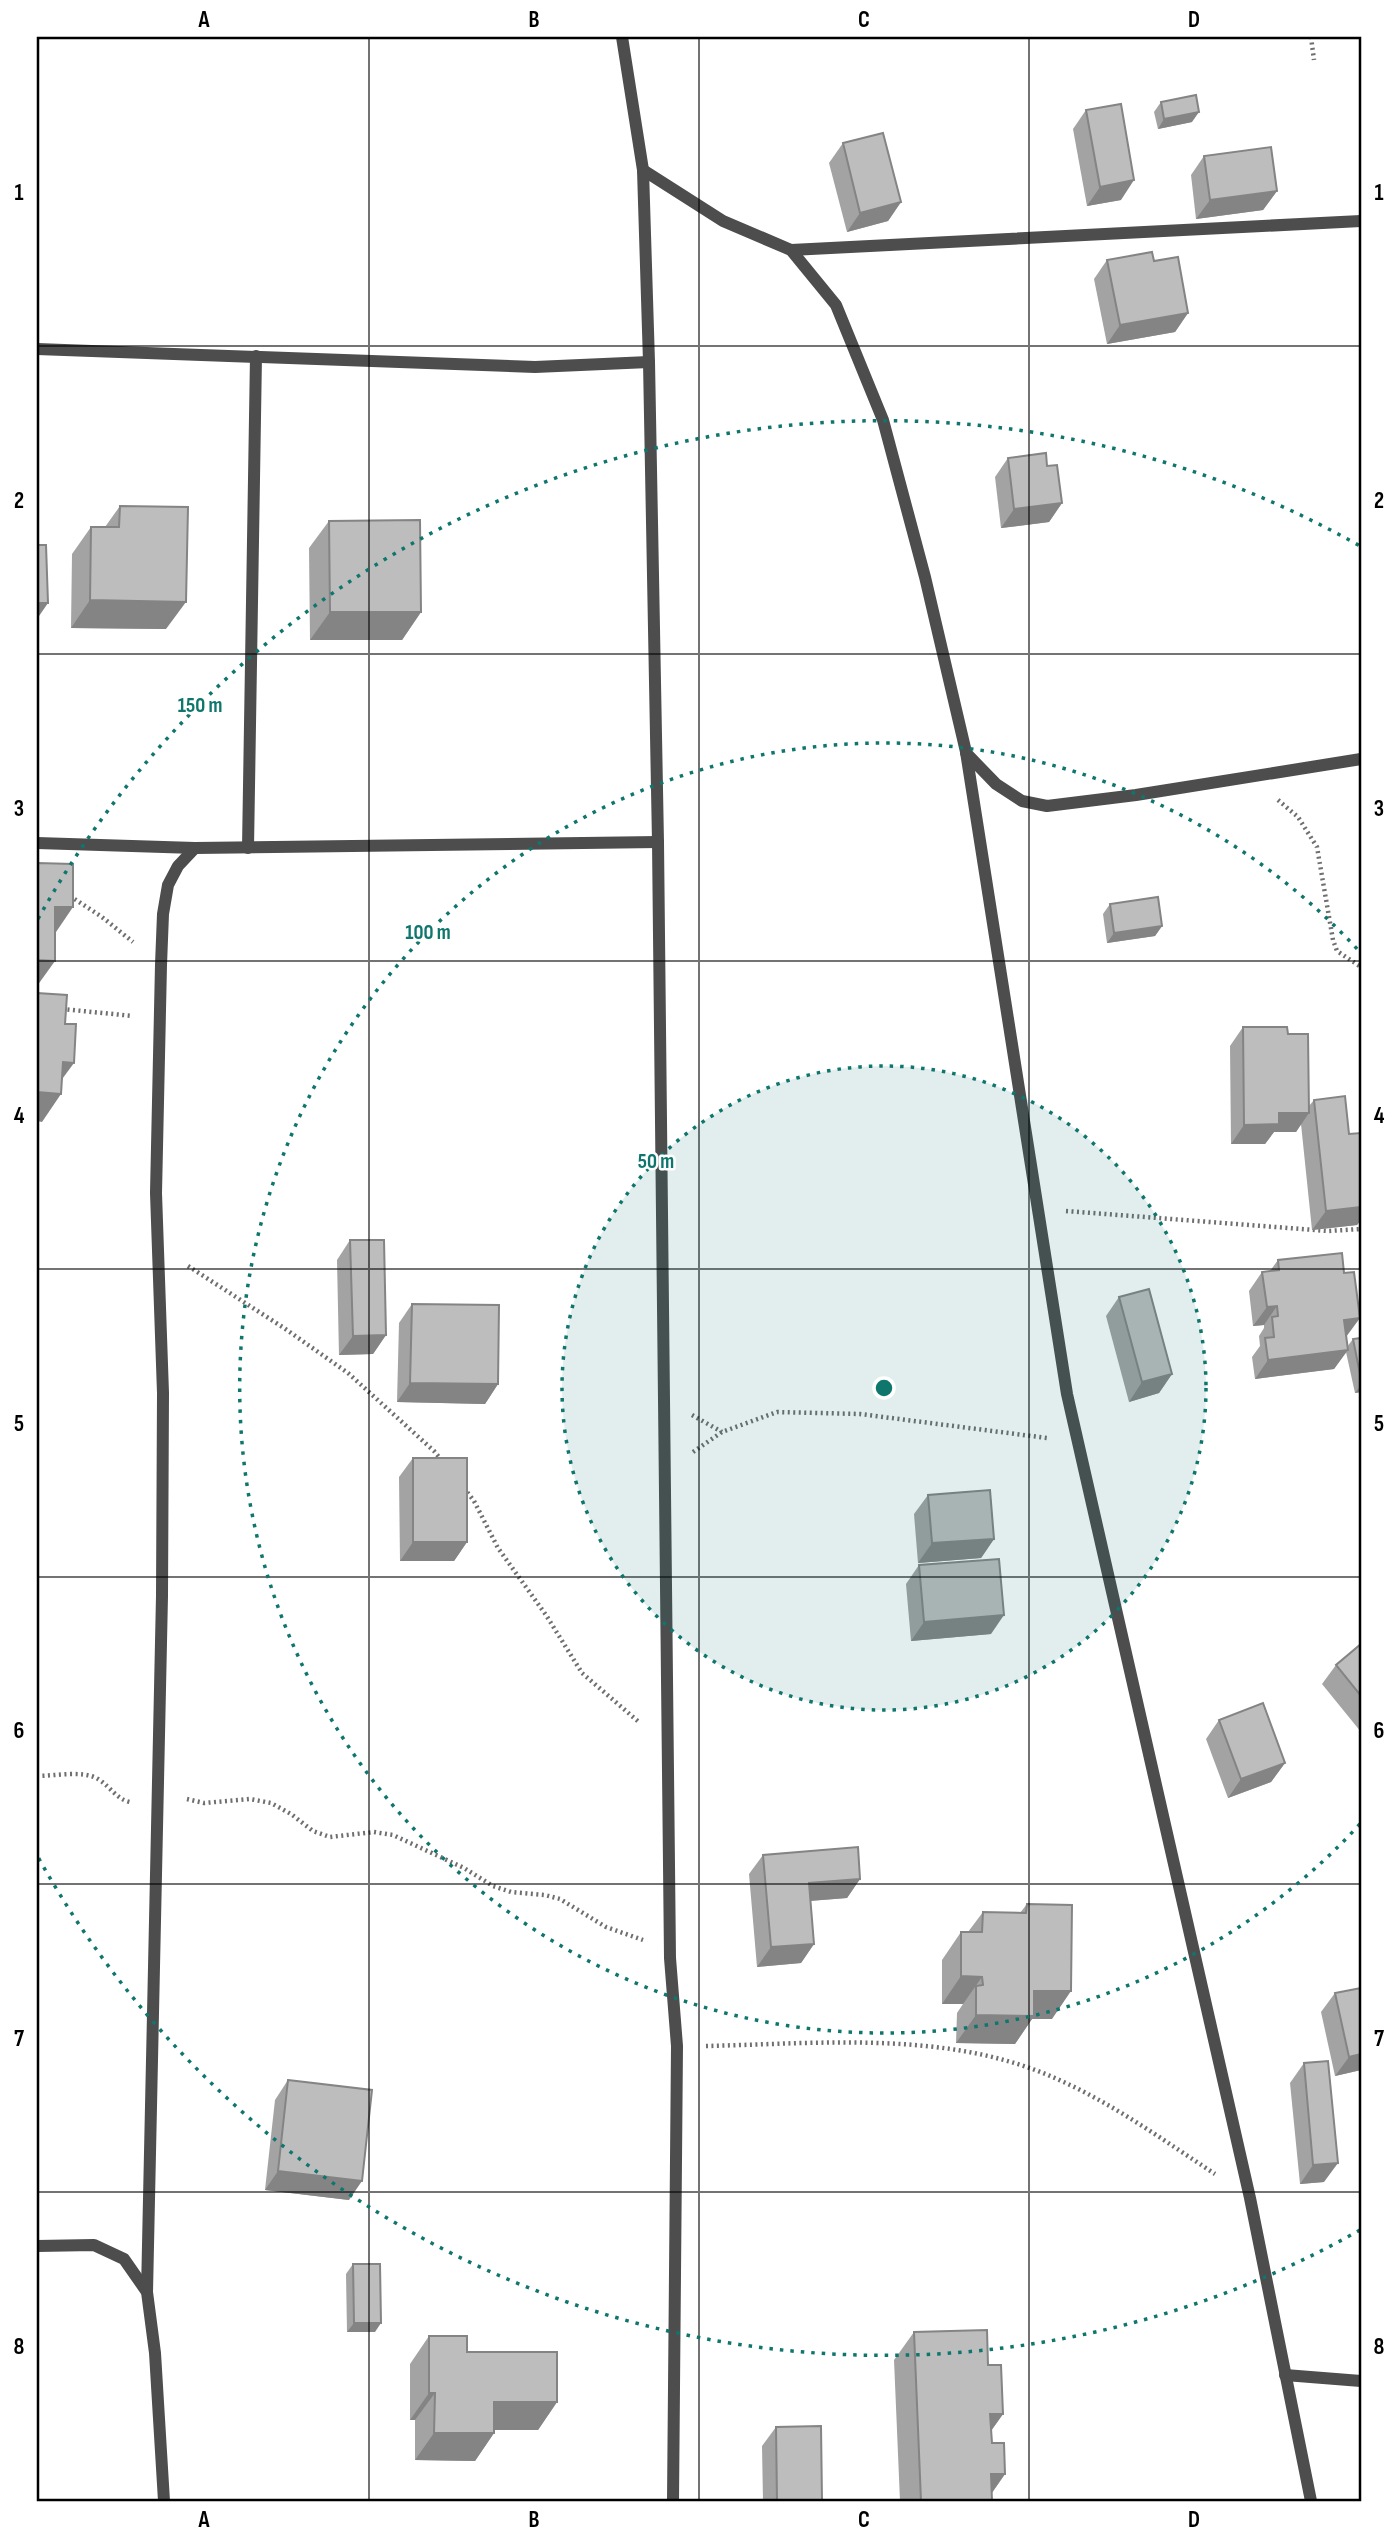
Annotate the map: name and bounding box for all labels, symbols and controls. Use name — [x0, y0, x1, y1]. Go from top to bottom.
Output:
text: A — [198, 6, 211, 34]
text: B — [529, 6, 540, 34]
text: C — [858, 6, 870, 34]
text: D — [1188, 6, 1200, 34]
text: 1 — [14, 179, 24, 207]
text: 1 — [1374, 179, 1384, 207]
text: 2 — [14, 487, 24, 515]
text: 2 — [1374, 487, 1384, 515]
text: 150 m — [178, 693, 222, 718]
text: 3 — [14, 795, 24, 823]
text: 3 — [1374, 795, 1384, 823]
text: 100 m — [405, 920, 451, 945]
text: 4 — [14, 1102, 25, 1130]
text: 4 — [1374, 1102, 1385, 1130]
text: 50 m — [638, 1149, 674, 1174]
centre of rings — [872, 1376, 896, 1400]
text: 5 — [14, 1410, 24, 1438]
text: 5 — [1374, 1410, 1384, 1438]
text: 6 — [14, 1717, 24, 1745]
text: 6 — [1374, 1717, 1384, 1745]
text: 7 — [14, 2025, 24, 2053]
text: 7 — [1374, 2025, 1384, 2053]
text: 8 — [14, 2333, 25, 2361]
text: 8 — [1374, 2333, 1385, 2361]
text: A — [198, 2506, 211, 2534]
text: B — [529, 2506, 540, 2534]
text: C — [858, 2506, 870, 2534]
text: D — [1188, 2506, 1200, 2534]

